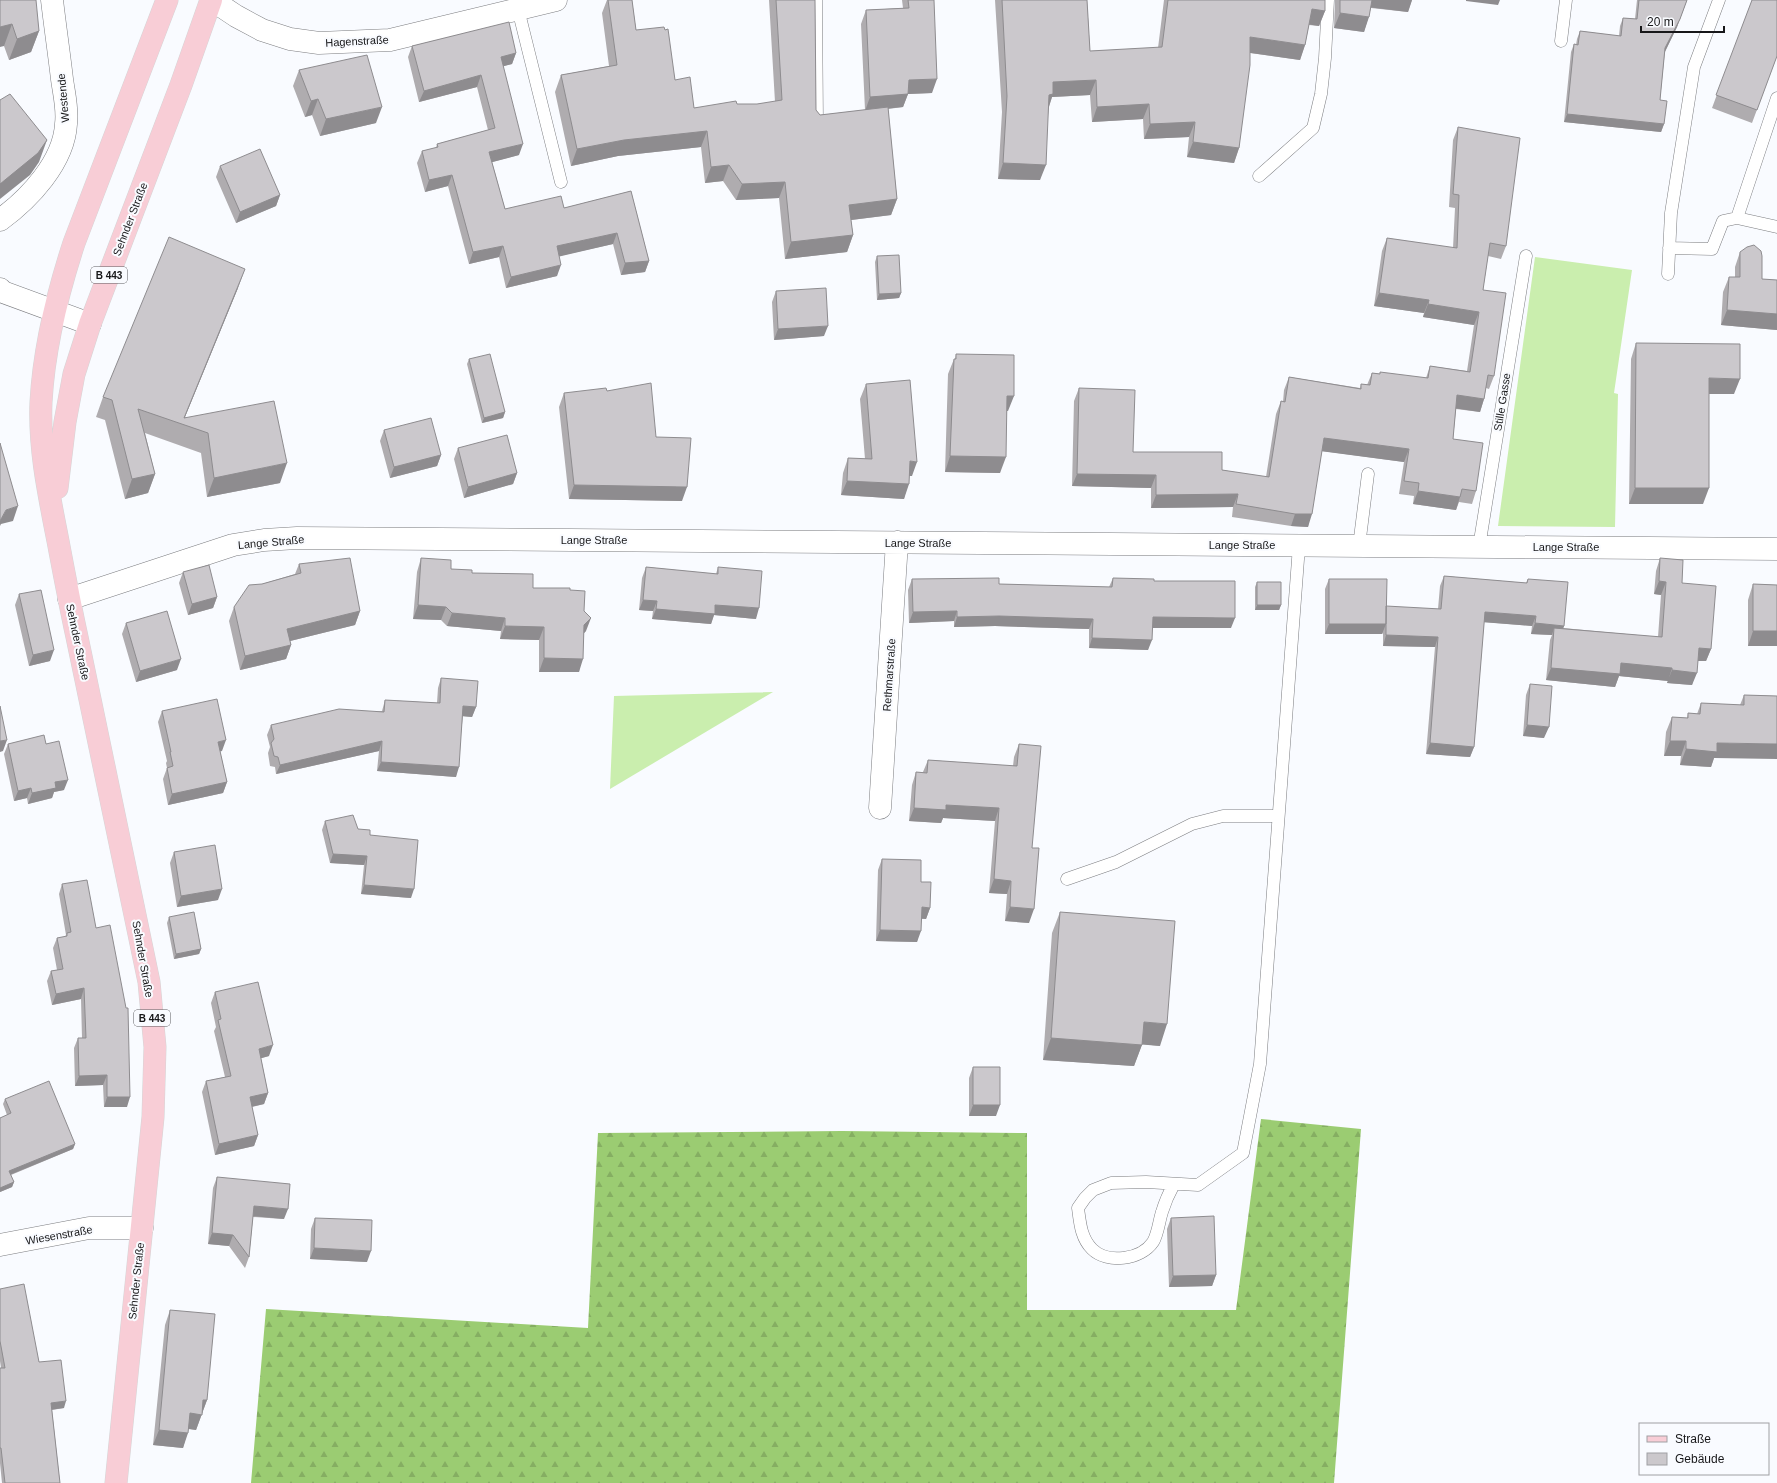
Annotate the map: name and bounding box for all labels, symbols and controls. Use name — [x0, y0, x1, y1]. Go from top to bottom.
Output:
scale bar — [1641, 8, 1724, 34]
text: 20 m — [1647, 15, 1674, 29]
street label: Hagenstraße — [325, 33, 389, 49]
street label: Westende — [55, 73, 71, 123]
street label: Sehnder Straße — [110, 181, 150, 257]
road number: B 443 — [91, 267, 127, 283]
street label: Stille Gasse — [1491, 372, 1513, 432]
street label: Lange Straße — [237, 533, 305, 551]
street label: Lange Straße — [561, 534, 627, 546]
street label: Lange Straße — [885, 537, 951, 549]
street label: Lange Straße — [1209, 539, 1275, 551]
street label: Lange Straße — [1533, 541, 1599, 553]
street label: Sehnder Straße — [64, 603, 92, 681]
street label: Rethmarstraße — [880, 638, 898, 712]
street label: Sehnder Straße — [130, 920, 156, 998]
road number: B 443 — [134, 1010, 170, 1026]
street label: Wiesenstraße — [25, 1223, 93, 1247]
street label: Sehnder Straße — [126, 1242, 146, 1320]
legend — [1639, 1423, 1769, 1475]
text: Straße — [1675, 1432, 1711, 1446]
text: Gebäude — [1675, 1452, 1725, 1466]

